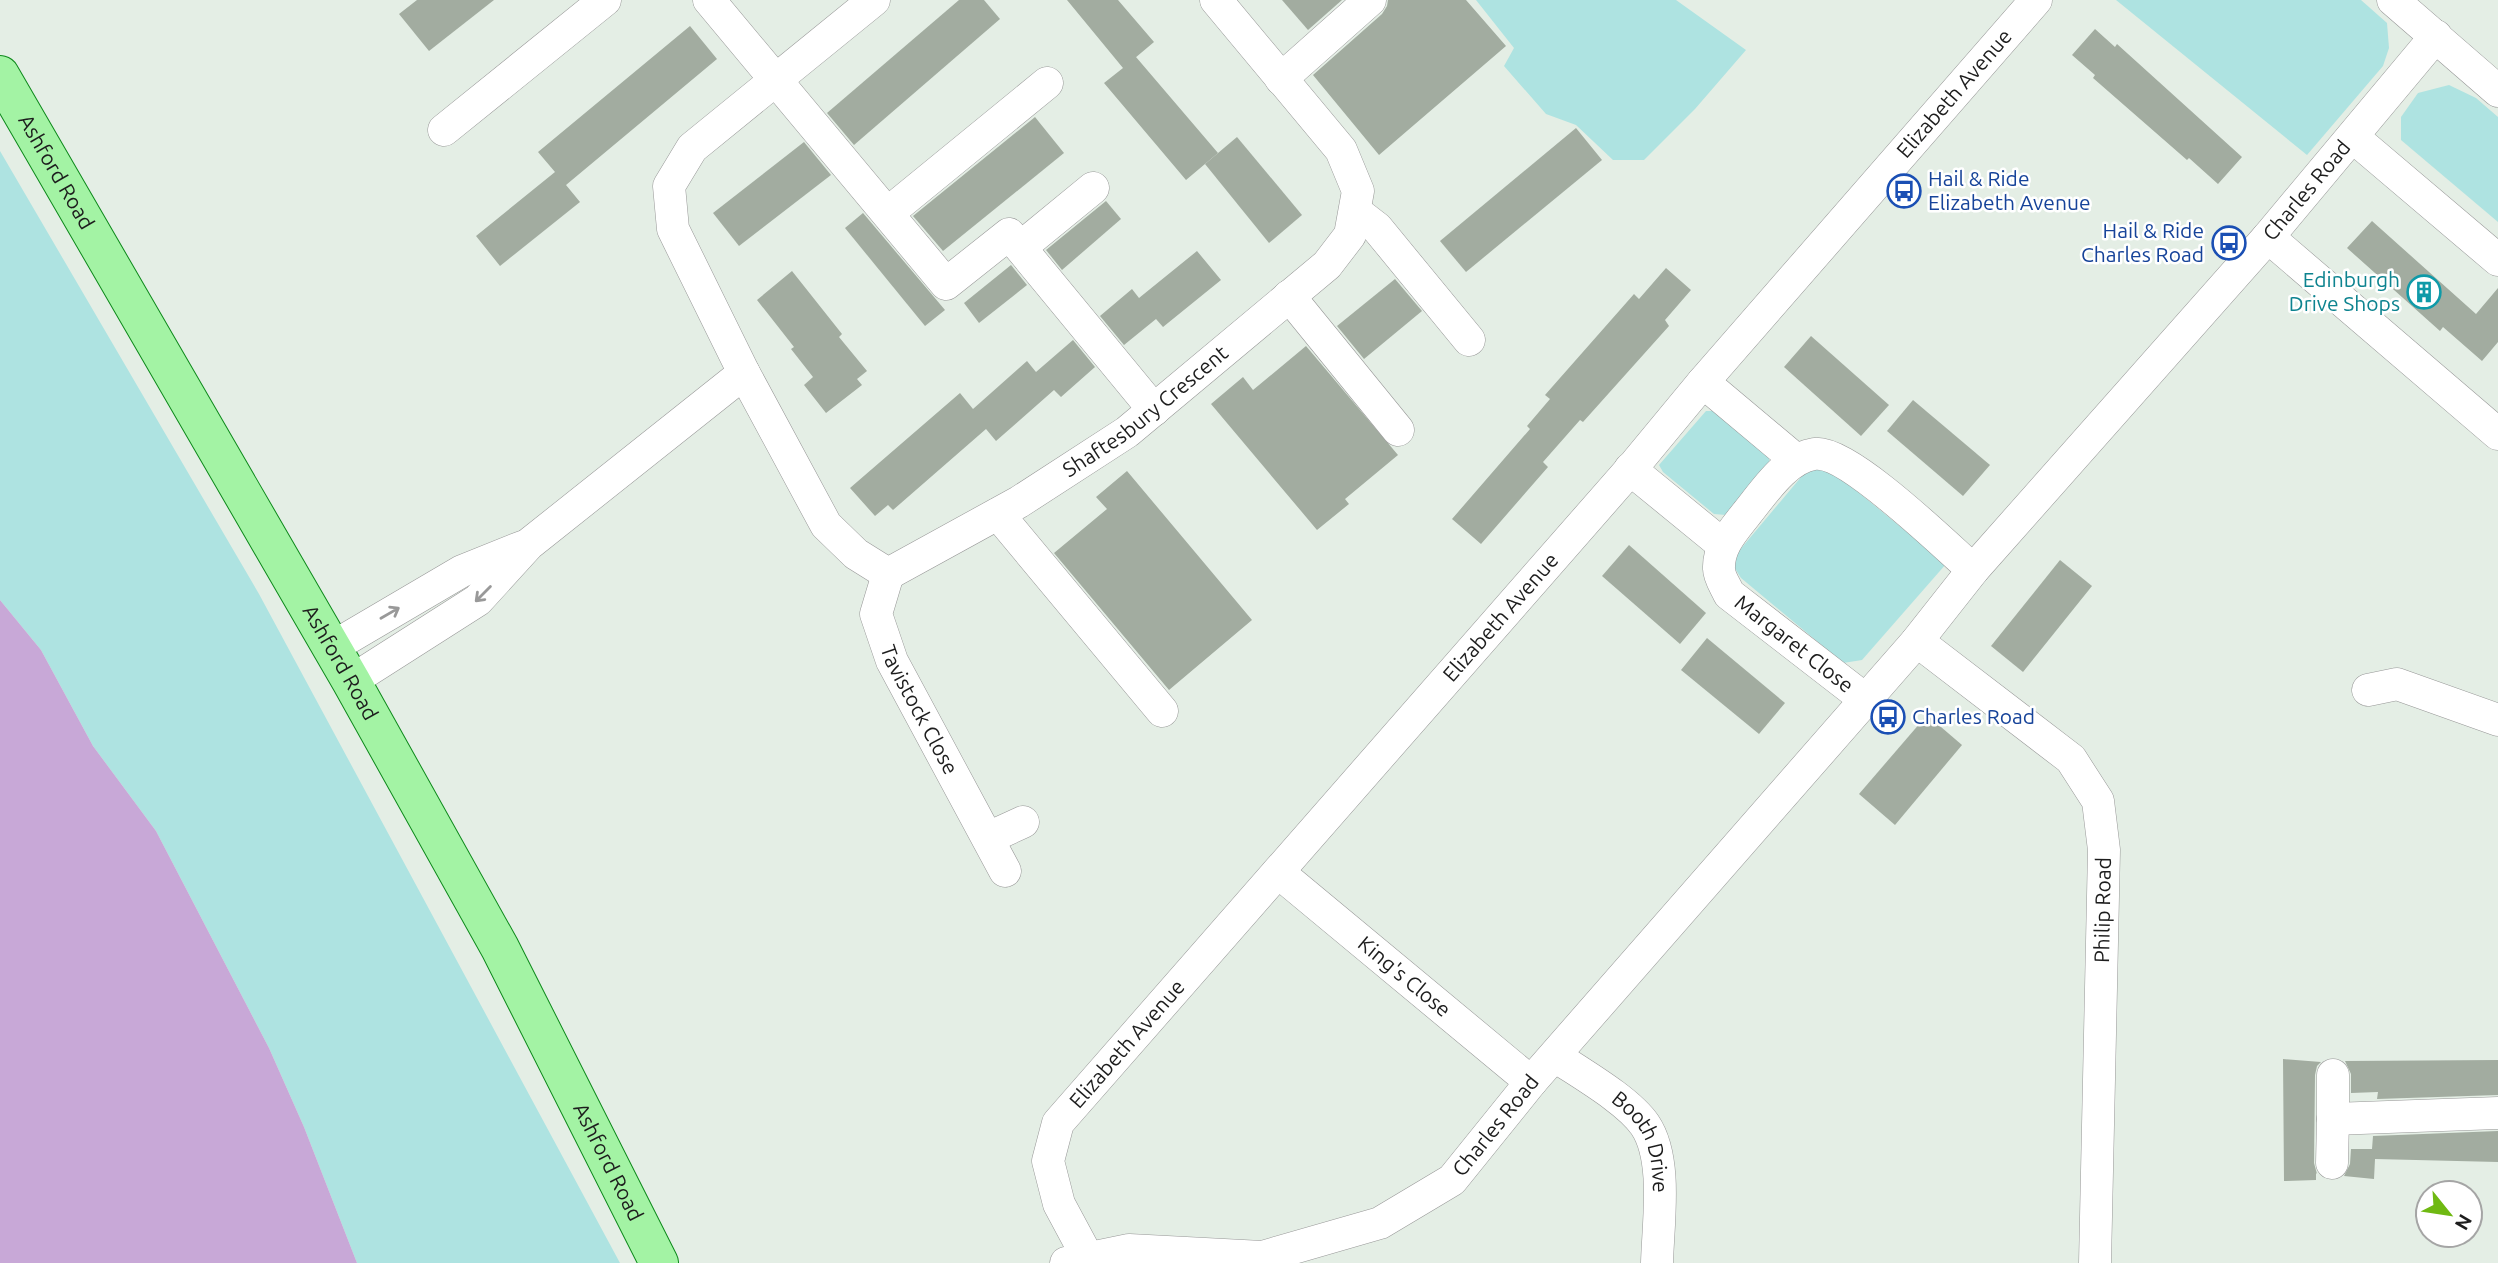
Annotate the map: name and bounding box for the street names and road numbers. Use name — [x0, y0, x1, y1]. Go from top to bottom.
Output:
street label: Elizabeth Avenue — [1891, 24, 2016, 162]
street label: Ashford Road — [14, 110, 100, 233]
street label: Charles Road — [2257, 135, 2355, 245]
street label: Shaftesbury Crescent — [1058, 340, 1232, 481]
street label: Elizabeth Avenue — [1437, 548, 1563, 686]
street label: Margaret Close — [1731, 589, 1859, 697]
street label: Ashford Road — [299, 600, 383, 724]
street label: Tavistock Close — [876, 642, 964, 778]
street label: Philip Road — [2089, 857, 2115, 963]
street label: King's Close — [1354, 931, 1456, 1021]
street label: Elizabeth Avenue — [1064, 974, 1189, 1112]
street label: Charles Road — [1447, 1070, 1543, 1180]
street label: Booth Drive — [1608, 1086, 1673, 1193]
street label: Ashford Road — [569, 1099, 649, 1225]

